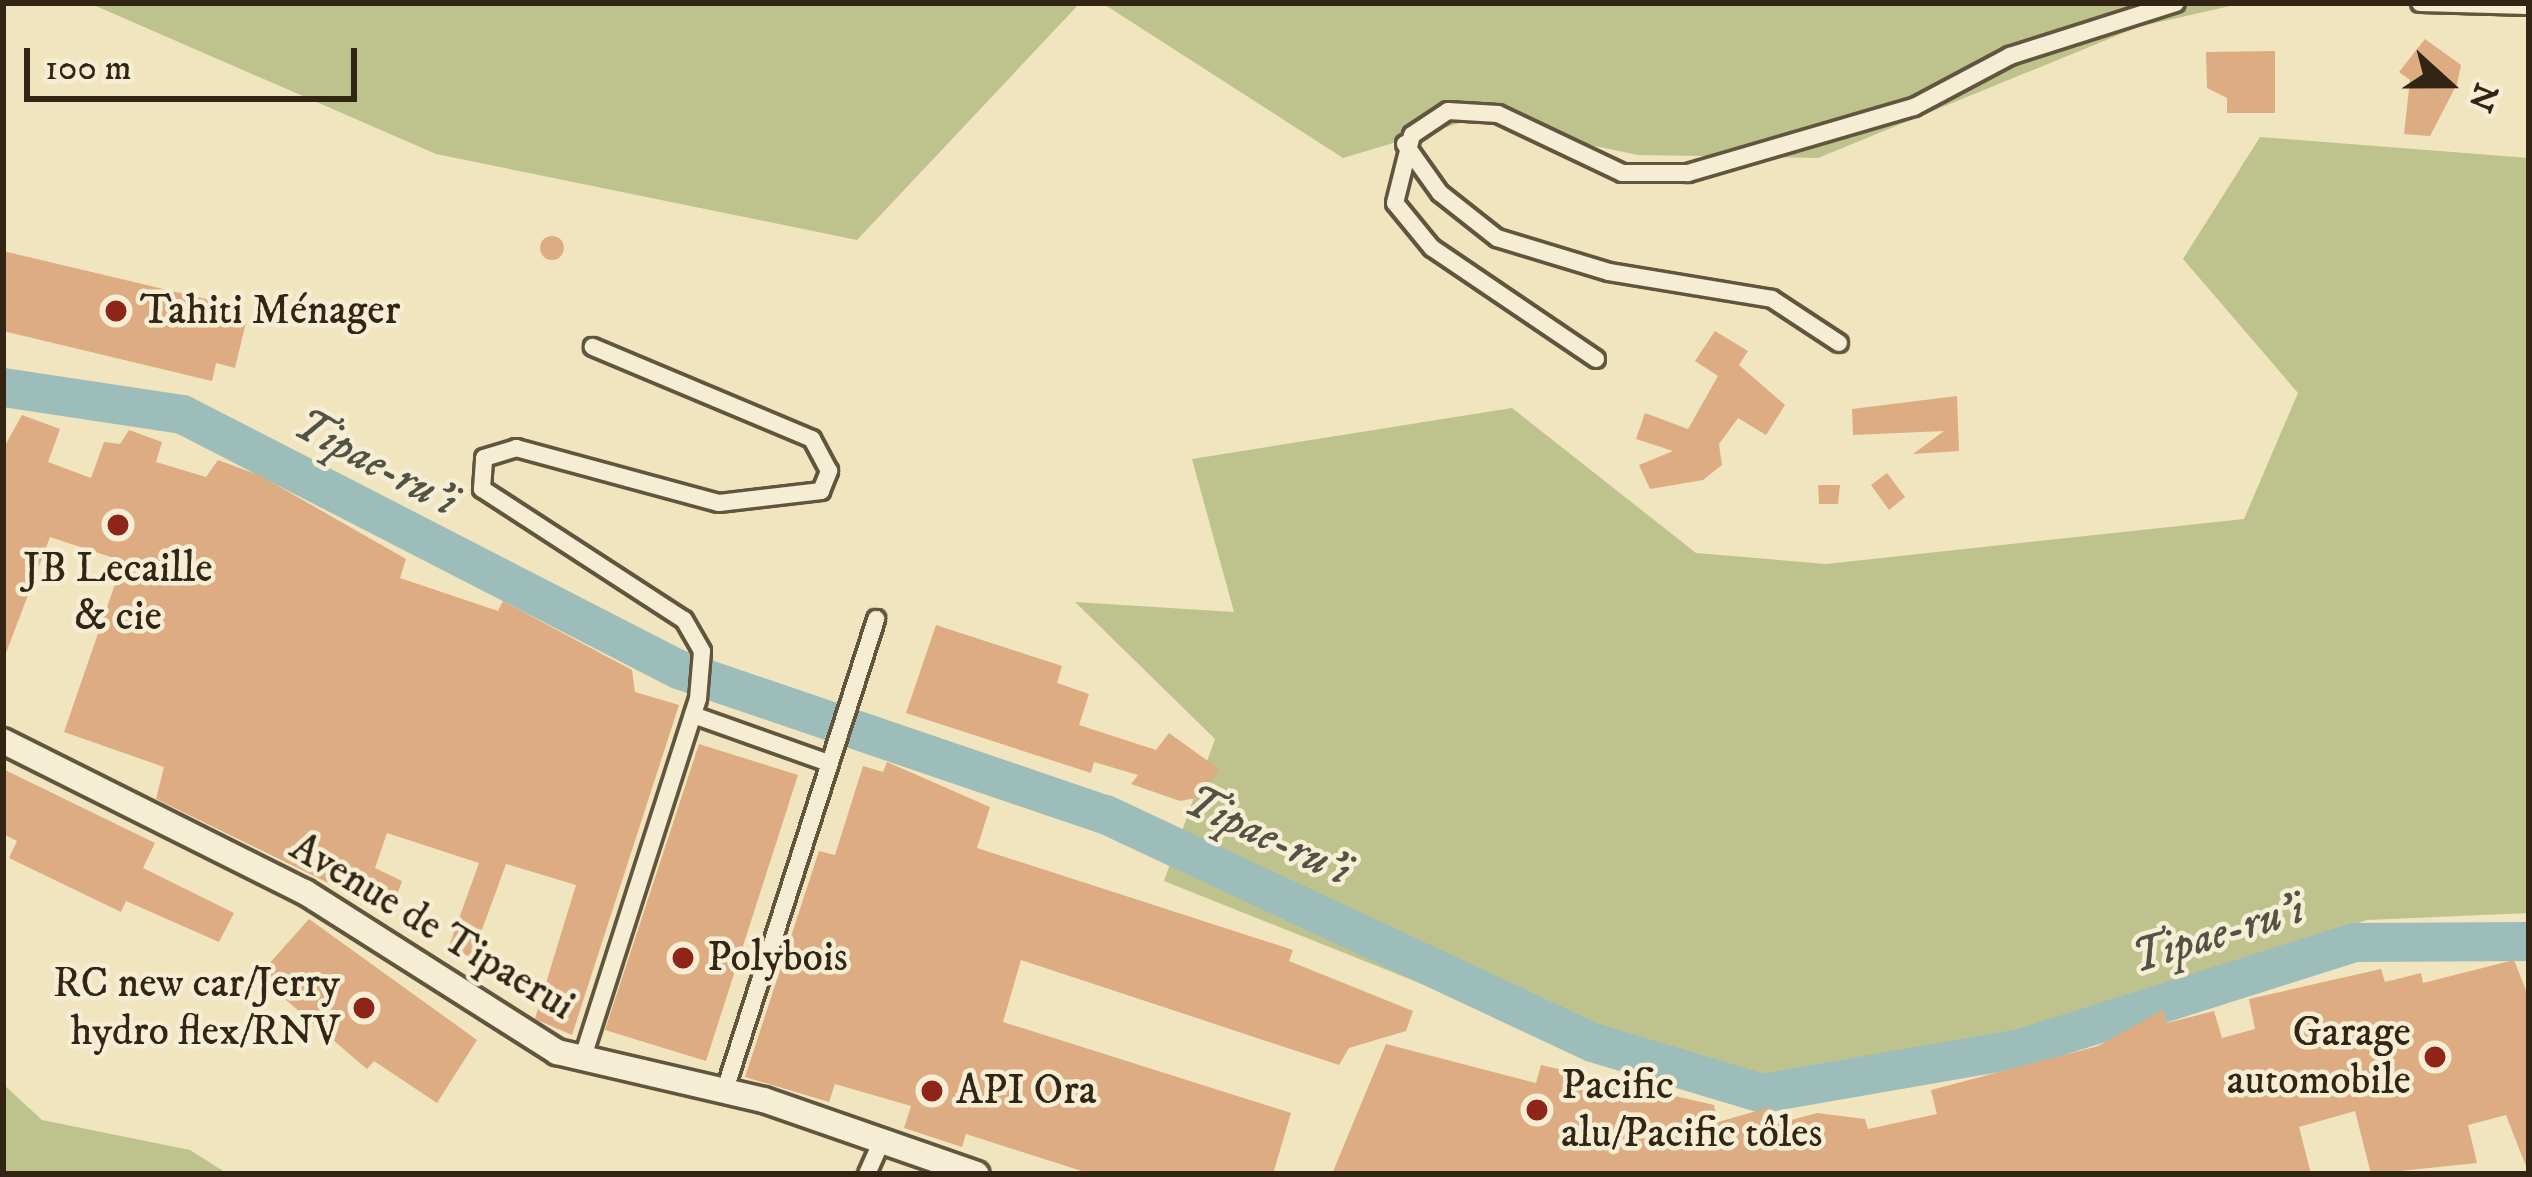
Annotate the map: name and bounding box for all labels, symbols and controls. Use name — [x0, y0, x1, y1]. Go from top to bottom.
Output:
scale bar — [30, 24, 363, 98]
north arrow — [2388, 24, 2508, 144]
text: 100 m — [45, 46, 132, 91]
text: N — [2458, 77, 2506, 117]
place label: Tahiti Ménager — [140, 286, 400, 336]
marker: Tahiti Ménager — [103, 298, 129, 324]
water label: Tipae-ru’i — [284, 398, 466, 530]
marker: JB Lecaille & cie — [105, 512, 131, 538]
place label: JB Lecaille & cie — [23, 544, 213, 642]
water label: Tipae-ru’i — [1175, 775, 1359, 899]
street label: Avenue de Tipaerui — [281, 822, 583, 1032]
water label: Tipae-ru’i — [2125, 883, 2311, 987]
place label: Polybois — [707, 933, 848, 983]
marker: Polybois — [670, 945, 696, 971]
place label: RC new car/Jerry hydro flex/RNV — [53, 959, 340, 1058]
marker: RC new car/Jerry hydro flex/RNV — [351, 995, 377, 1021]
place label: Garage automobile — [2227, 1008, 2411, 1106]
marker: Garage automobile — [2422, 1044, 2448, 1070]
place label: Pacific alu/Pacific tôles — [1561, 1061, 1823, 1160]
place label: API Ora — [956, 1066, 1097, 1116]
marker: API Ora — [919, 1078, 945, 1104]
marker: Pacific alu/Pacific tôles — [1524, 1097, 1550, 1123]

